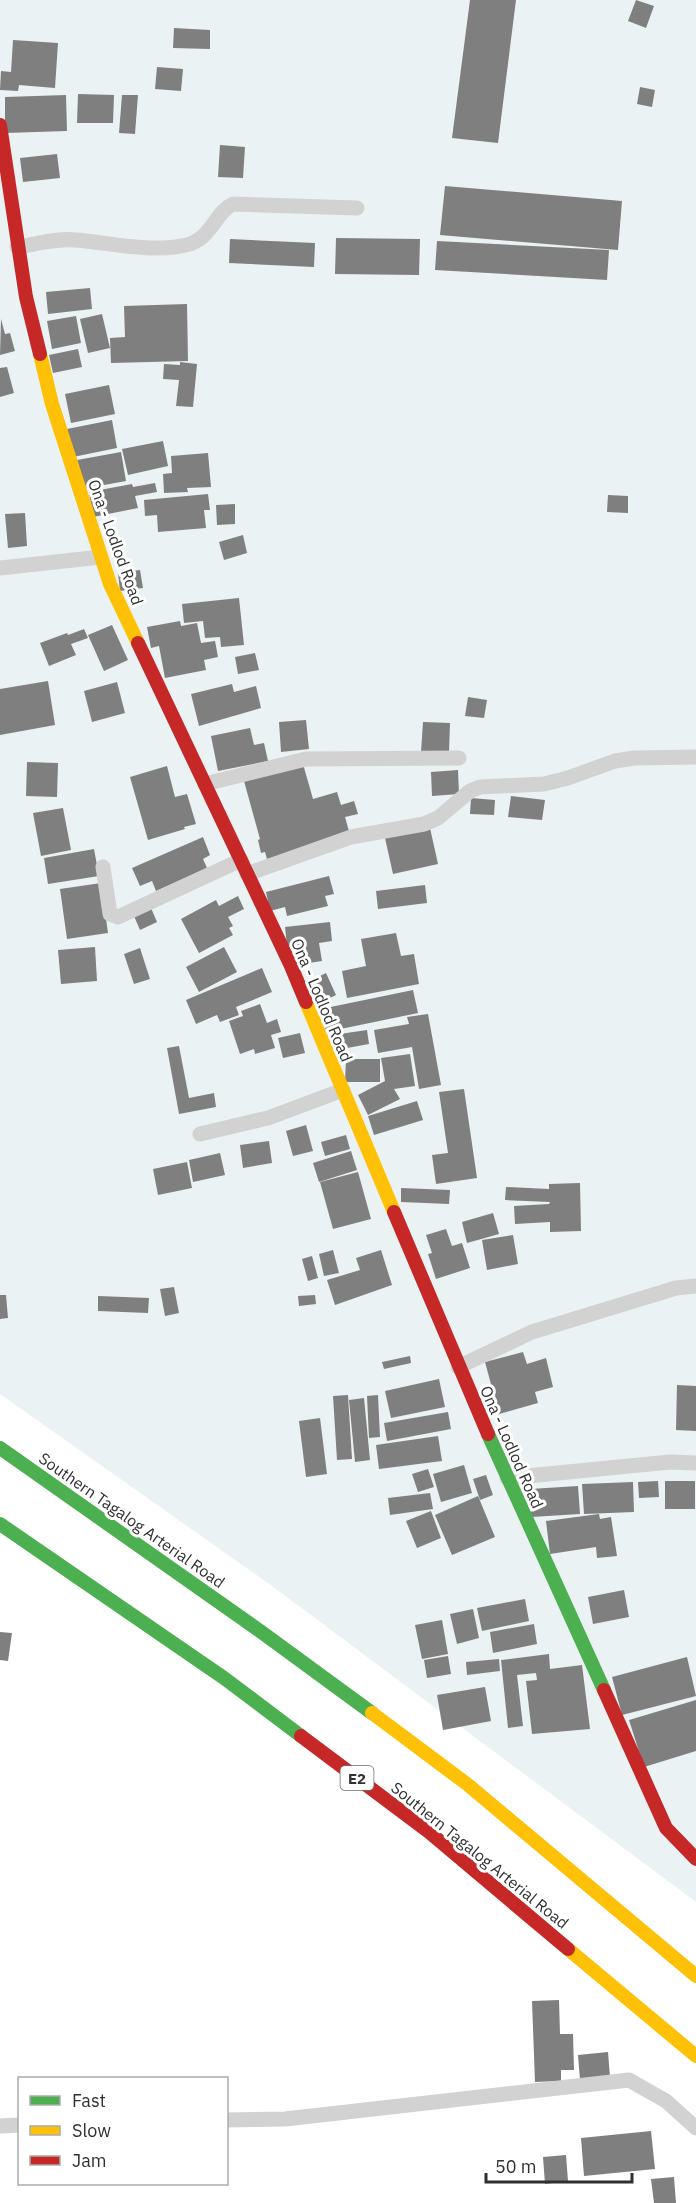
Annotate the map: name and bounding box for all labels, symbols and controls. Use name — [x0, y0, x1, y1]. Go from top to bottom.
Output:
street label: Ona - Lodlod Road — [84, 476, 148, 608]
street label: Ona - Lodlod Road — [287, 935, 357, 1065]
street label: Ona - Lodlod Road — [476, 1383, 548, 1511]
street label: Southern Tagalog Arterial Road — [35, 1448, 229, 1592]
road number: E2 — [340, 1766, 374, 1790]
street label: Southern Tagalog Arterial Road — [387, 1777, 573, 1933]
legend — [18, 2077, 228, 2185]
text: Fast — [72, 2089, 106, 2112]
text: Slow — [72, 2119, 111, 2142]
scale bar — [486, 2146, 632, 2184]
text: Jam — [72, 2149, 107, 2172]
text: 50 m — [495, 2155, 537, 2178]

